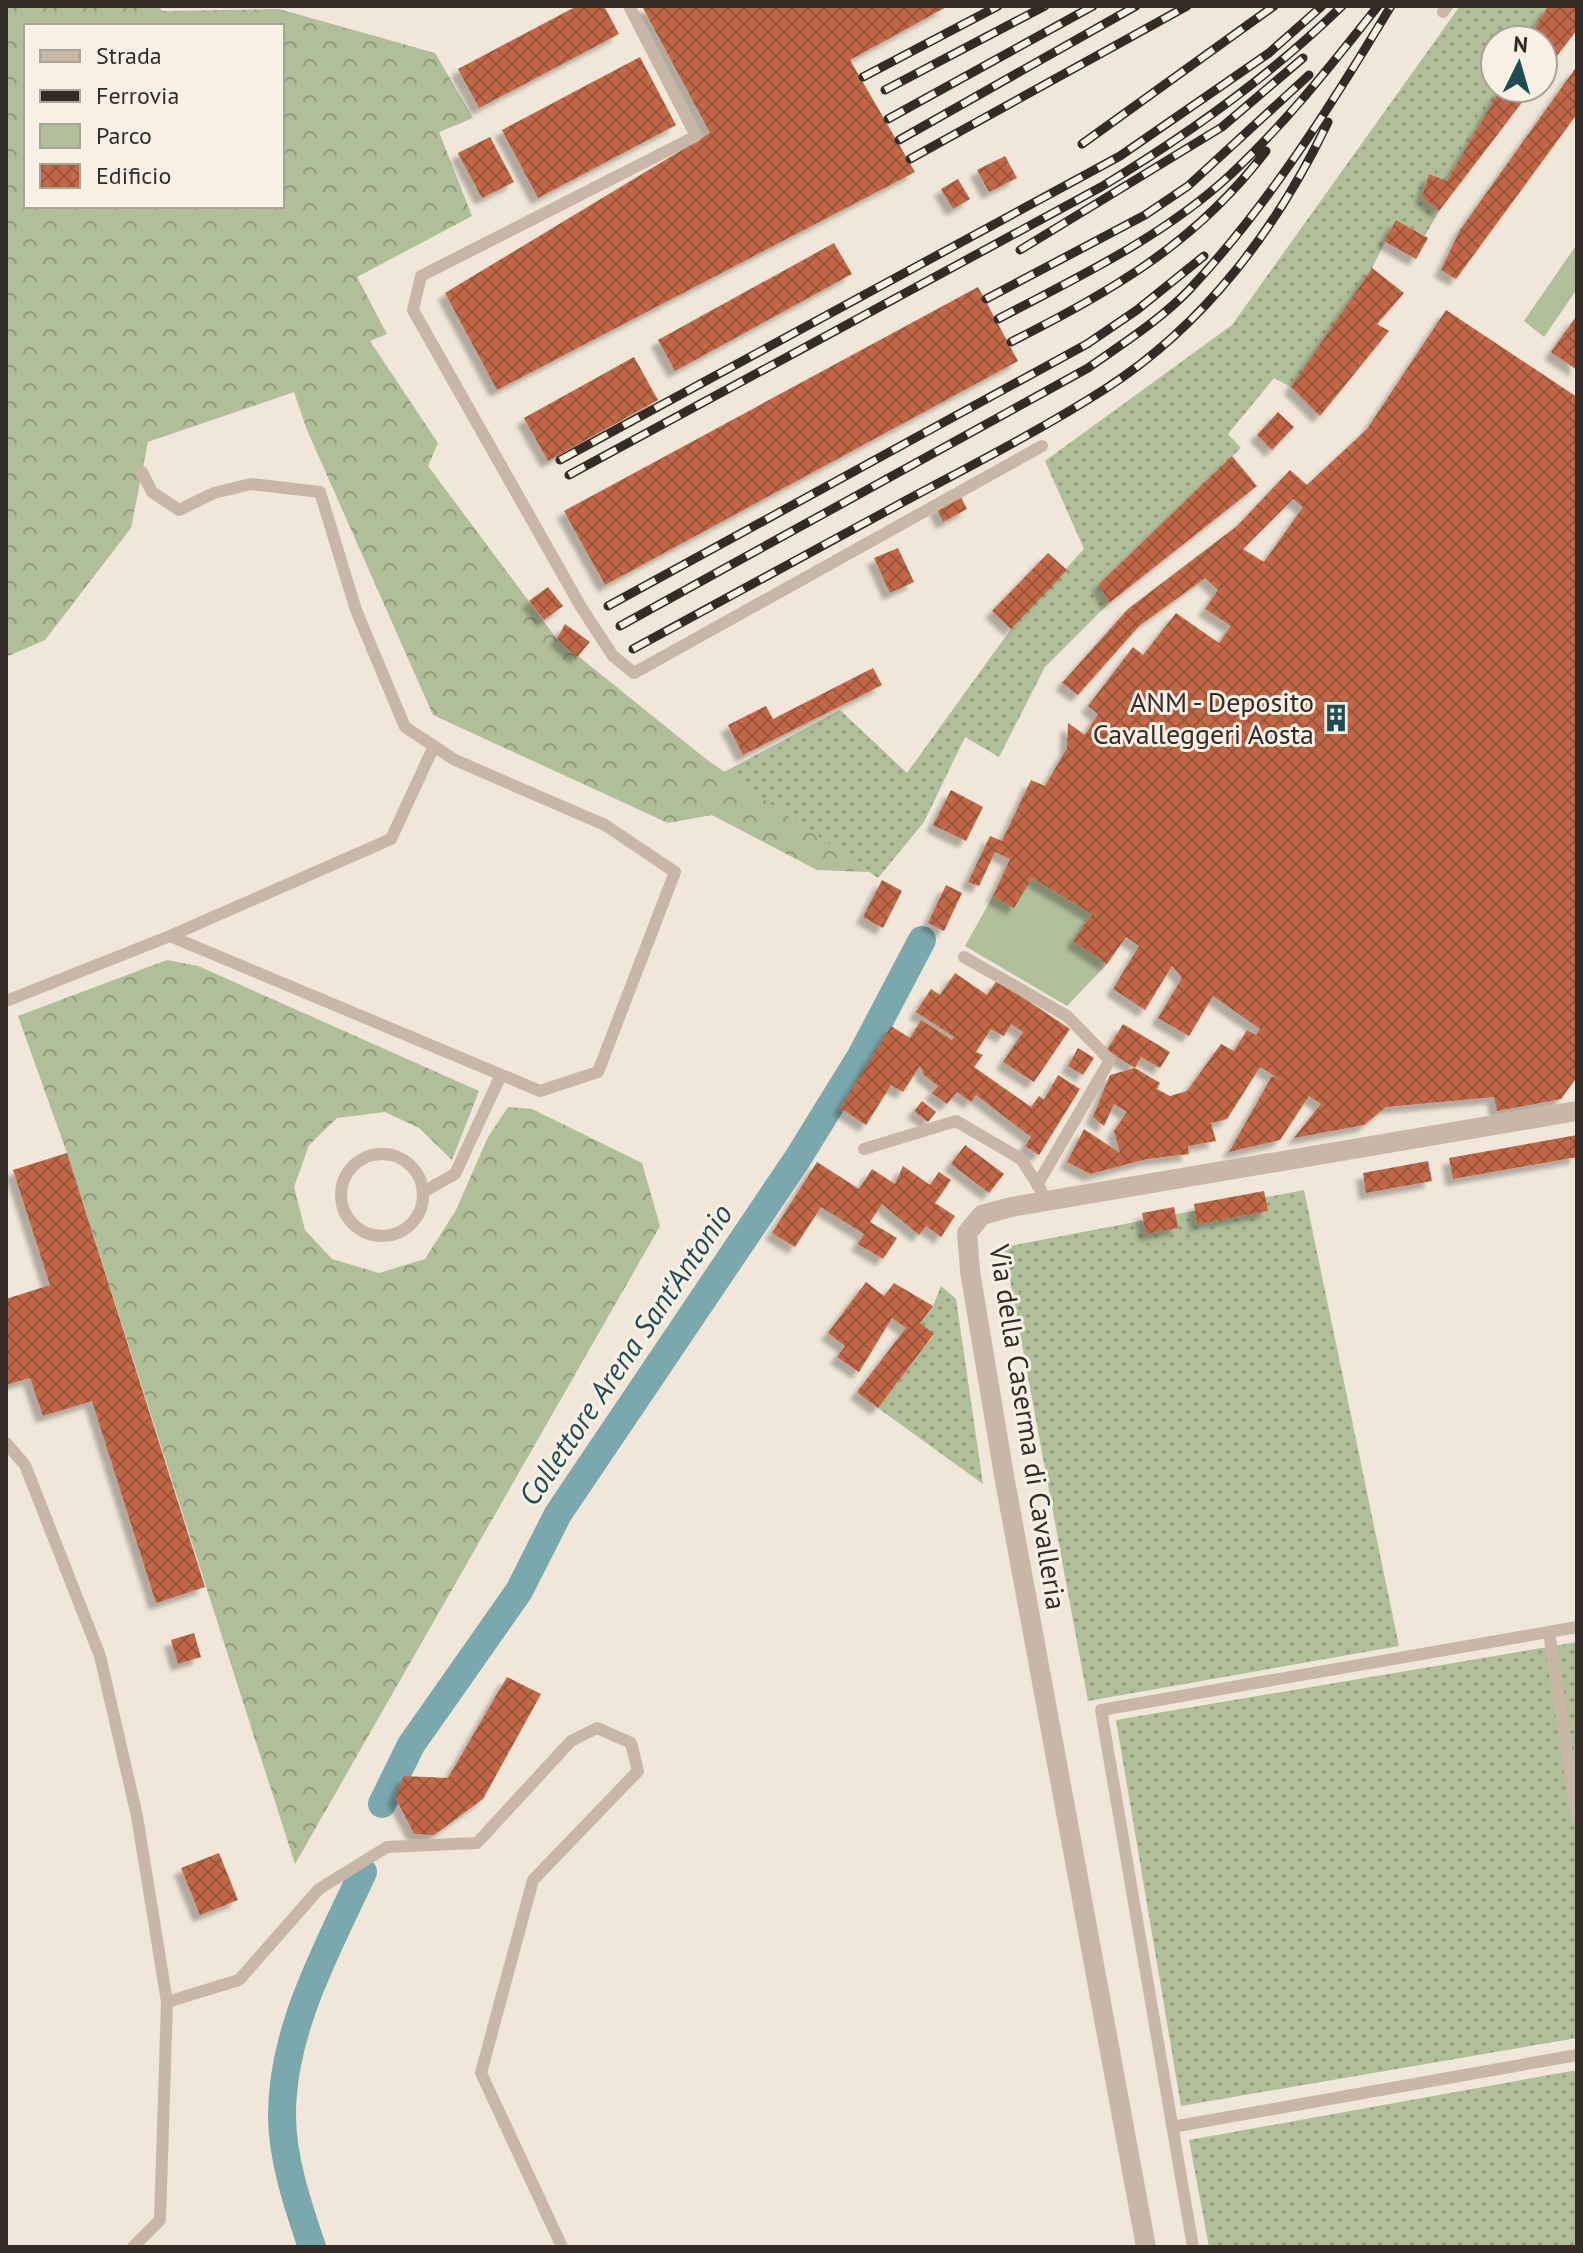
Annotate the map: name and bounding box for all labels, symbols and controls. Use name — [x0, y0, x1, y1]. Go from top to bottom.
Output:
legend — [24, 24, 284, 208]
north arrow — [1479, 24, 1559, 104]
text: N — [1512, 29, 1529, 59]
text: Strada — [96, 40, 162, 71]
text: Ferrovia — [96, 80, 179, 111]
text: Parco — [96, 120, 152, 151]
text: Edificio — [96, 160, 171, 191]
place label: ANM - Deposito Cavalleggeri Aosta — [1093, 683, 1314, 752]
building icon: ANM - Deposito Cavalleggeri Aosta — [1321, 703, 1351, 733]
water label: Collettore Arena Sant'Antonio — [509, 1196, 740, 1513]
street label: Via della Caserma di Cavalleria — [981, 1241, 1076, 1612]

